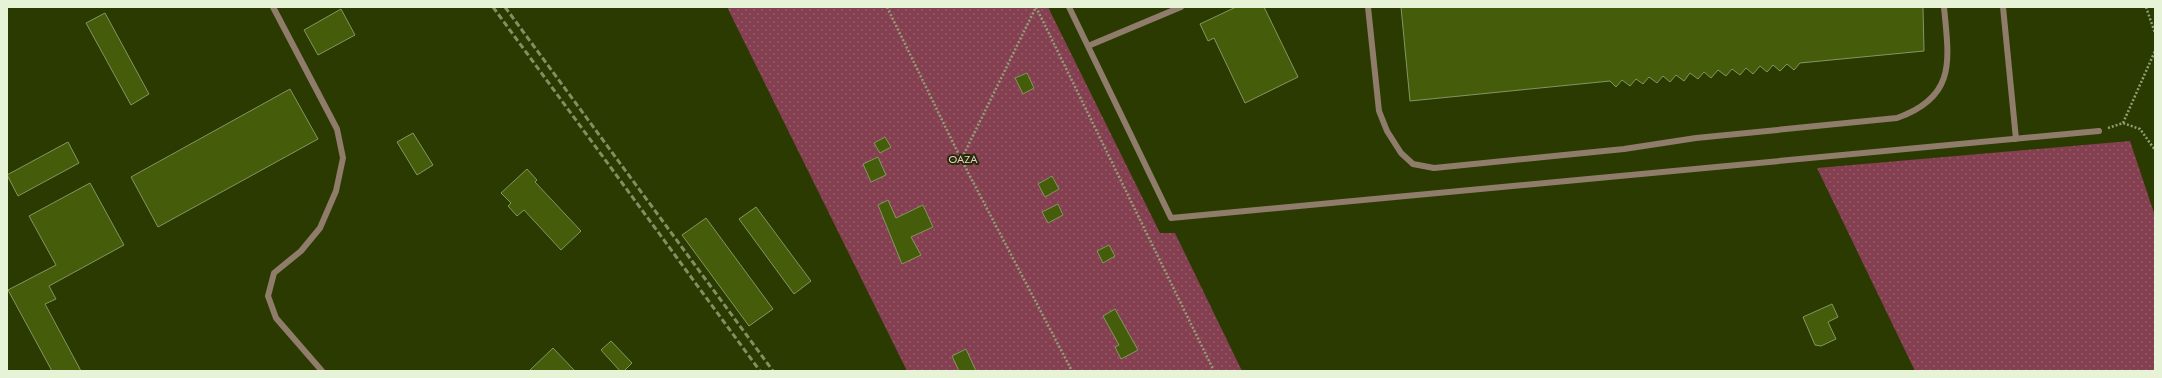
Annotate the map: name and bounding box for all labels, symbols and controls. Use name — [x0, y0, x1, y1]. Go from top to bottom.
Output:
park label: OAZA — [949, 151, 978, 167]

